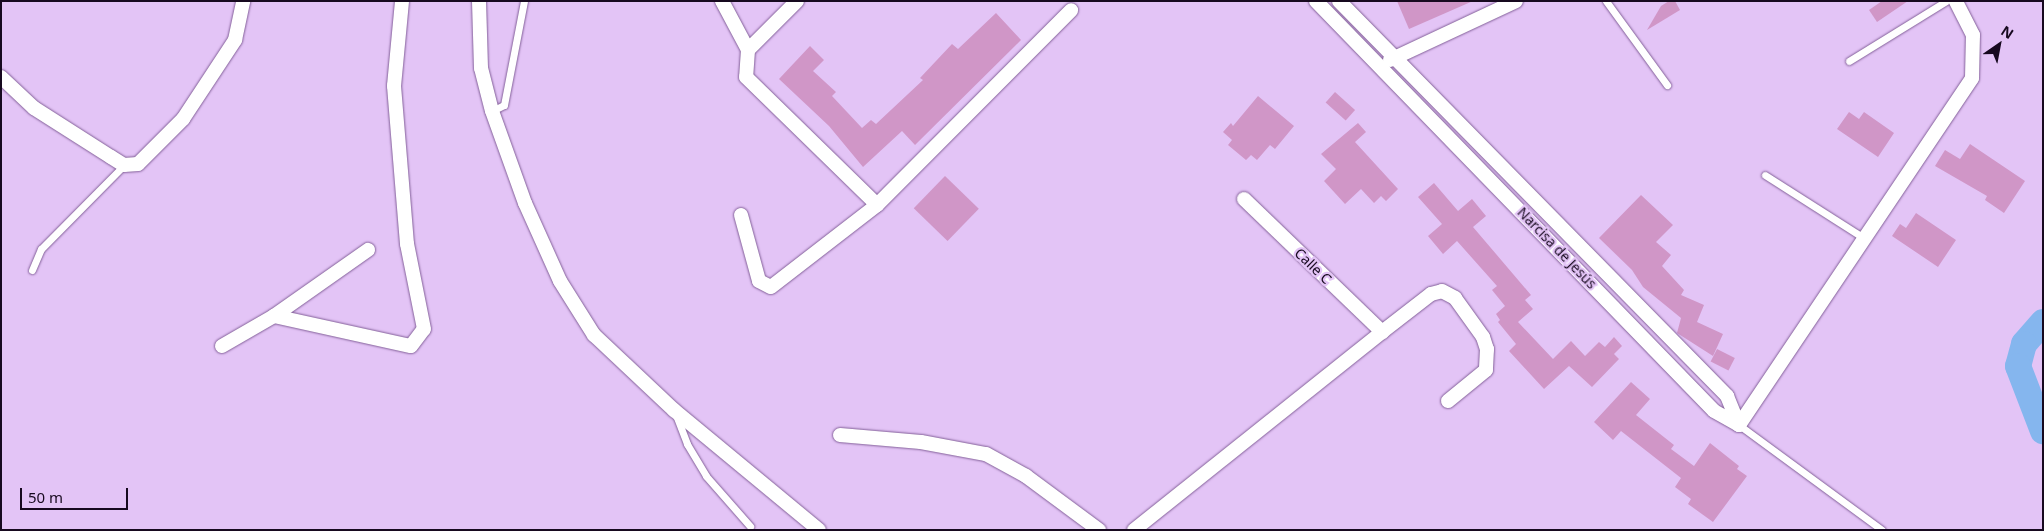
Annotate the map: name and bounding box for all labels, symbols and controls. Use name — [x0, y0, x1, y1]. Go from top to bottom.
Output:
north arrow — [1974, 20, 2024, 70]
text: N — [1997, 21, 2017, 43]
street label: Narcisa de Jesús — [1514, 204, 1600, 292]
street label: Calle C — [1291, 245, 1335, 287]
scale bar — [22, 478, 130, 510]
text: 50 m — [28, 487, 63, 507]

